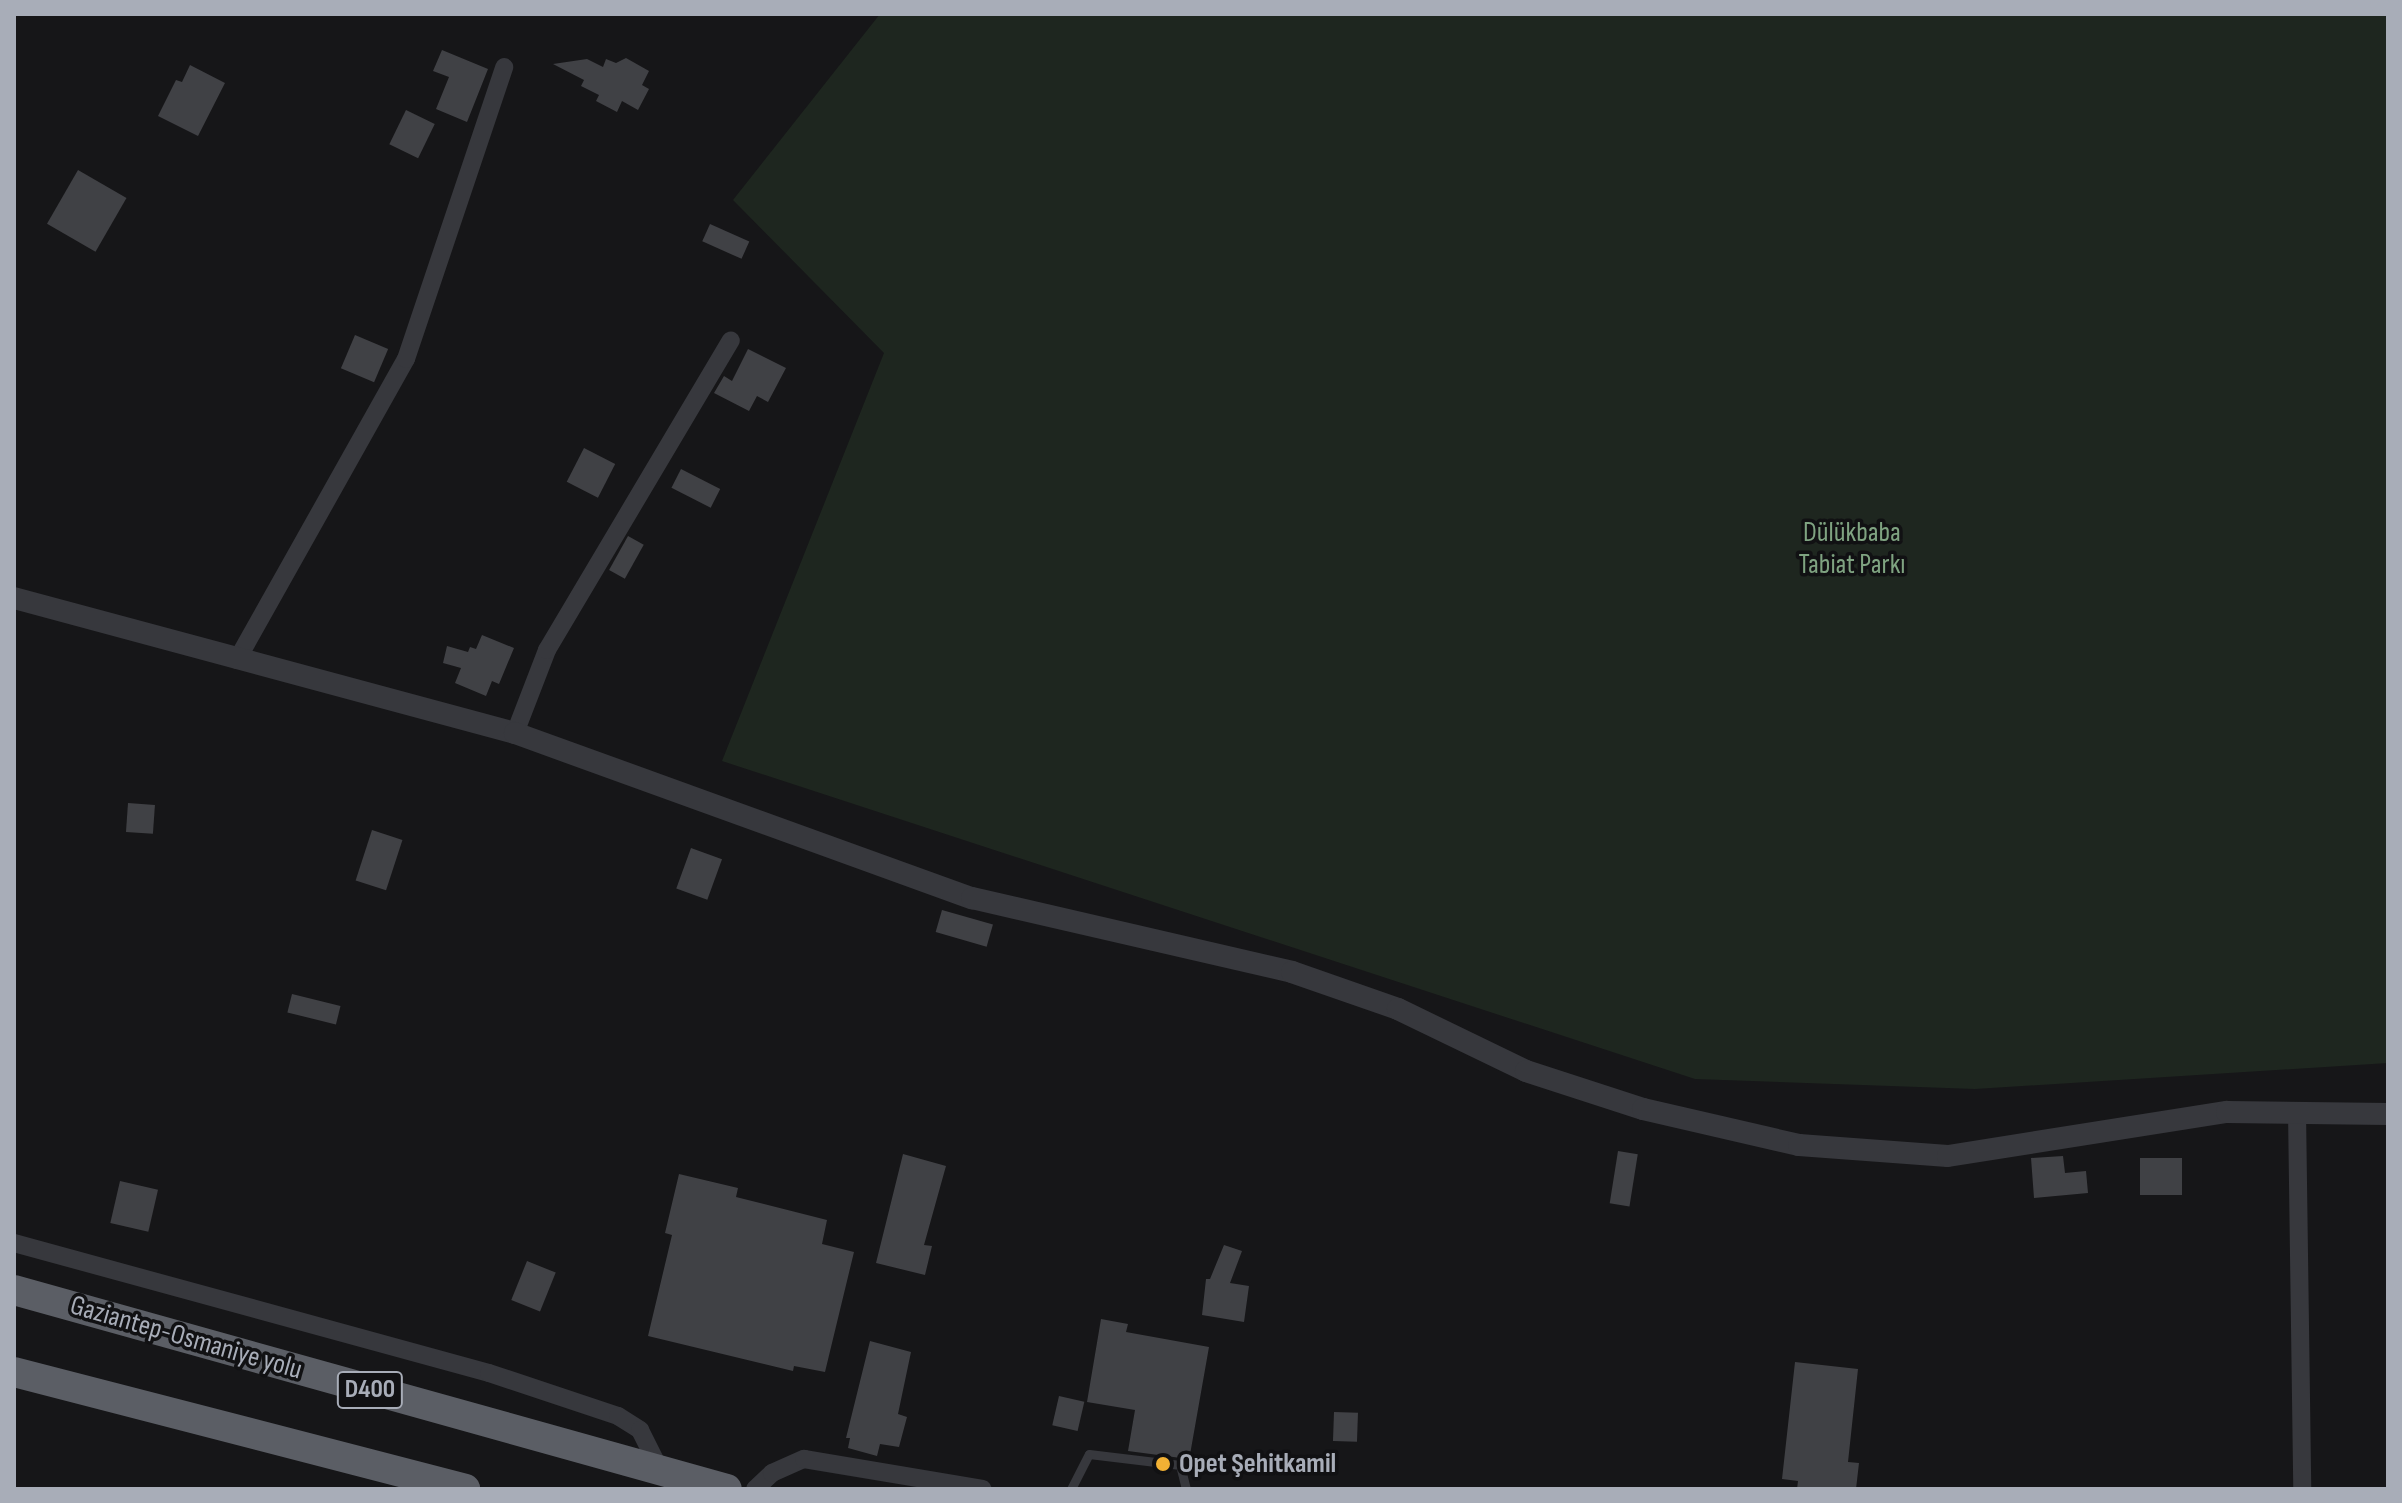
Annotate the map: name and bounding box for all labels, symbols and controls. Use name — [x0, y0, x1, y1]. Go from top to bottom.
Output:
park label: Dülükbaba Tabiat Parkı — [1798, 516, 1906, 582]
street label: Gaziantep-Osmaniye yolu — [66, 1289, 306, 1387]
road number: D400 — [336, 1368, 404, 1412]
place label: Opet Şehitkamil — [1179, 1447, 1336, 1481]
marker: Opet Şehitkamil — [1154, 1455, 1172, 1473]

